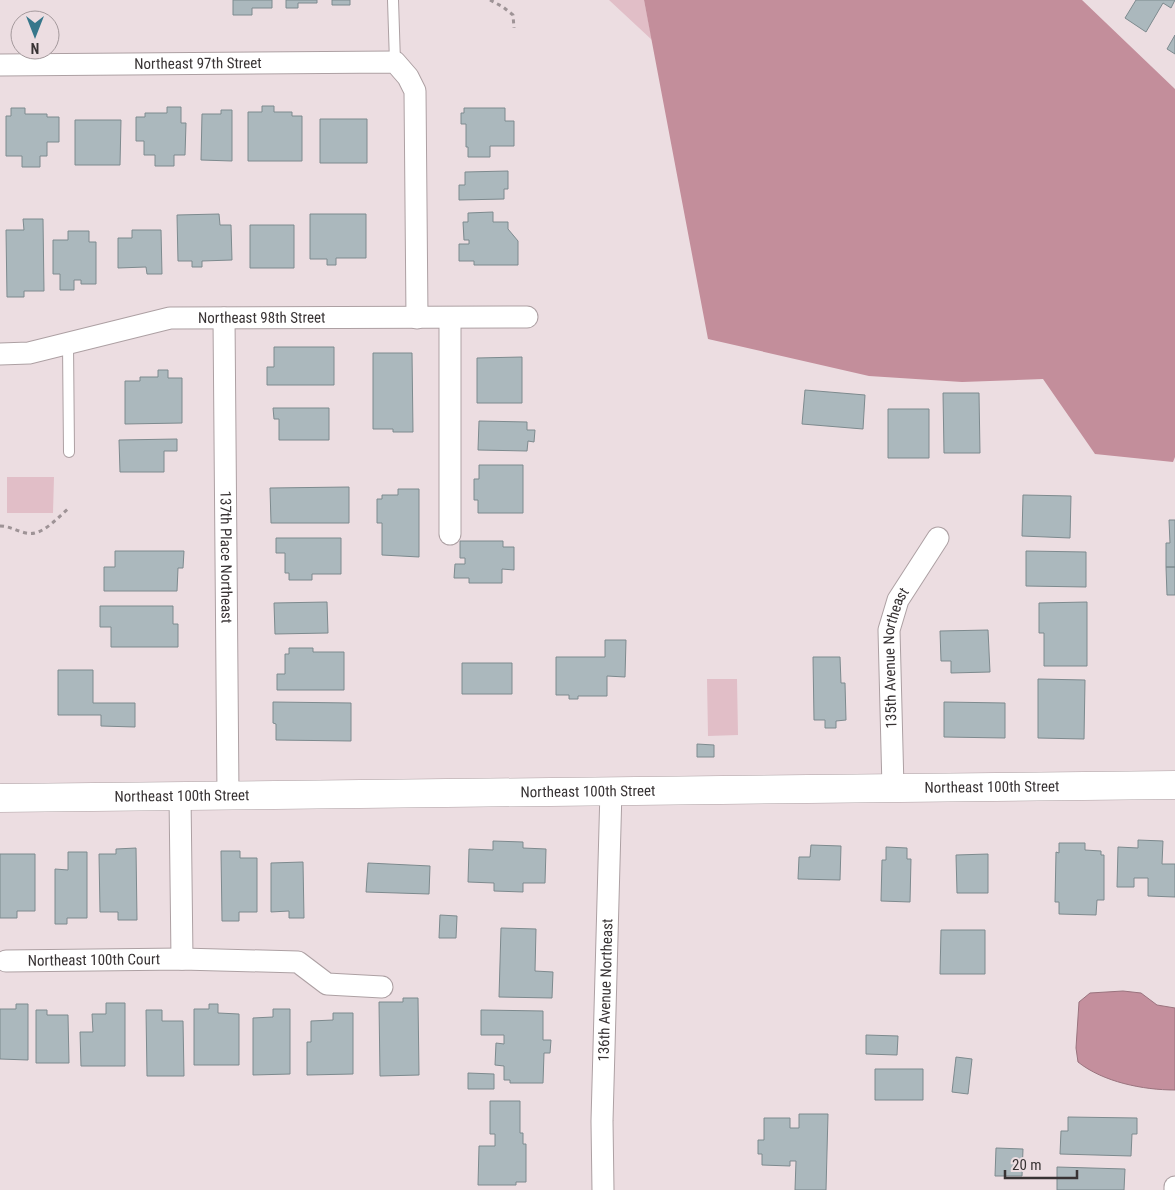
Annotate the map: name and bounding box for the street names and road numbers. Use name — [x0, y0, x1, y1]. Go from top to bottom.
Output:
street label: Northeast 97th Street — [134, 54, 262, 73]
street label: Northeast 98th Street — [198, 309, 326, 327]
street label: 137th Place Northeast — [216, 491, 236, 623]
street label: 135th Avenue Northeast — [880, 584, 913, 729]
street label: Northeast 100th Street — [924, 777, 1060, 797]
street label: Northeast 100th Street — [520, 782, 656, 801]
street label: Northeast 100th Street — [114, 786, 250, 806]
street label: 136th Avenue Northeast — [595, 918, 617, 1062]
street label: Northeast 100th Court — [28, 950, 160, 970]

